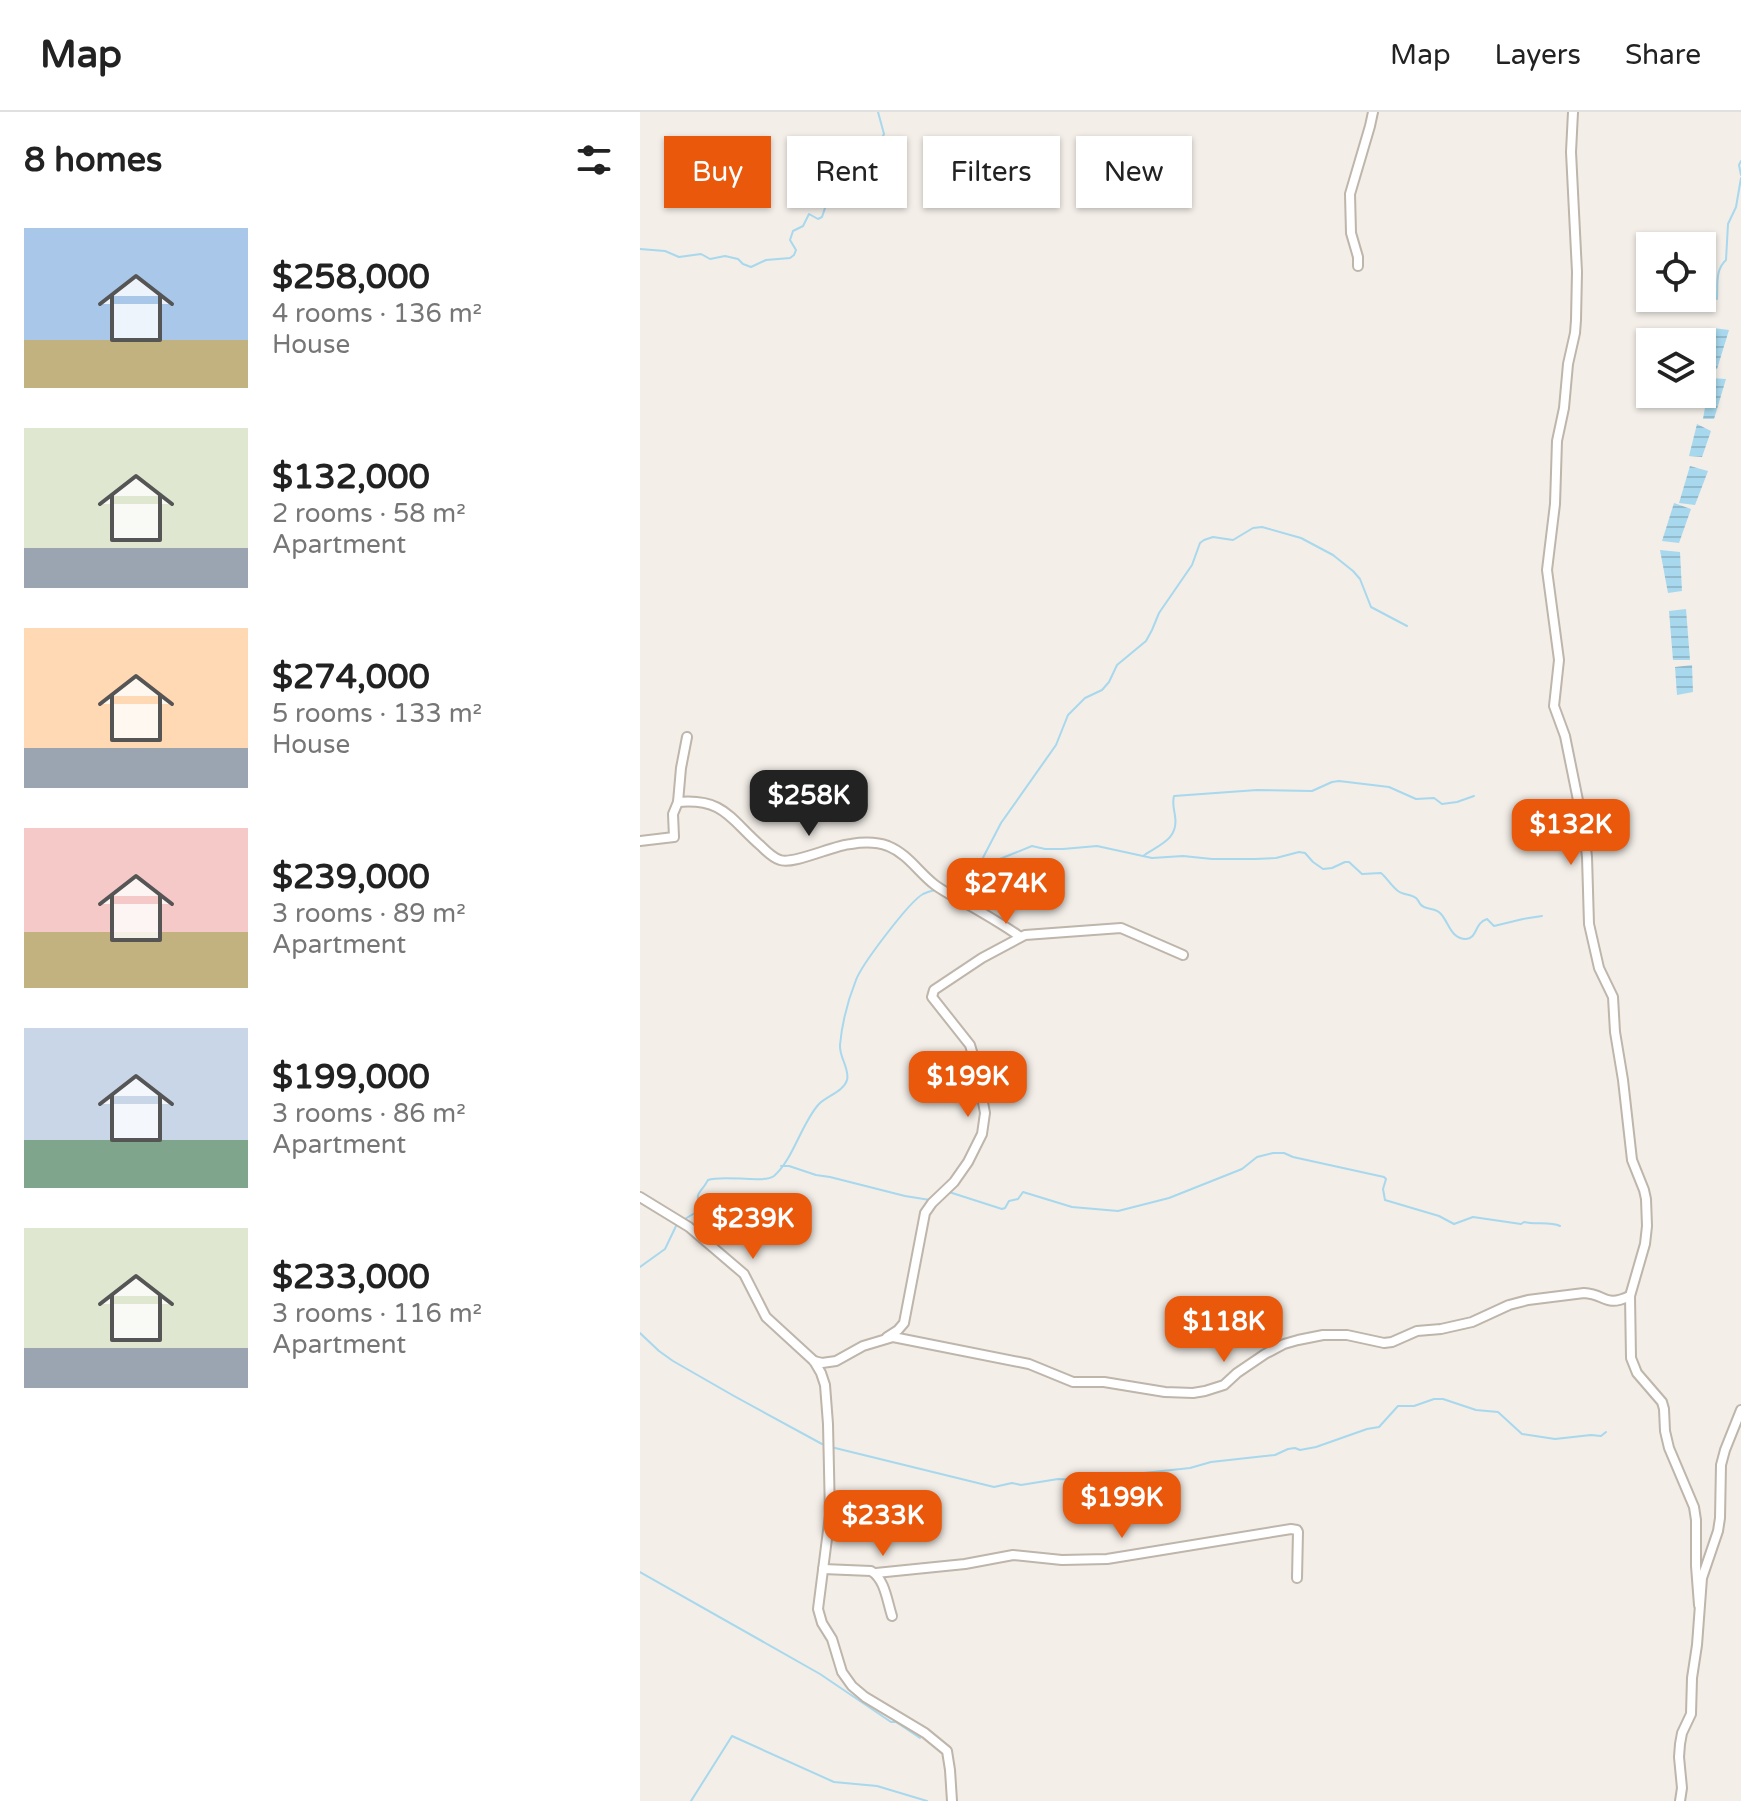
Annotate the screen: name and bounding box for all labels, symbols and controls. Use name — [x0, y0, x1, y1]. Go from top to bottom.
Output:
text: Map — [40, 32, 122, 78]
text: Map — [1390, 38, 1451, 72]
text: Layers — [1495, 38, 1581, 72]
text: Share — [1625, 38, 1701, 72]
chip: Buy — [664, 136, 771, 208]
chip: Rent — [787, 136, 907, 208]
chip: Filters — [923, 136, 1060, 208]
chip: New — [1076, 136, 1192, 208]
icon: filters — [572, 138, 616, 182]
text: 8 homes — [24, 140, 162, 181]
map controls — [1636, 232, 1716, 408]
button: locate — [1636, 232, 1716, 312]
text: $258,000 — [272, 257, 430, 298]
icon: home — [88, 260, 184, 356]
text: 4 rooms · 136 m² — [272, 298, 482, 329]
button: layers — [1636, 328, 1716, 408]
text: House — [272, 329, 350, 360]
text: $132,000 — [272, 457, 430, 498]
icon: home — [88, 460, 184, 556]
text: 2 rooms · 58 m² — [272, 498, 466, 529]
text: Apartment — [272, 529, 406, 560]
text: $274,000 — [272, 657, 430, 698]
icon: home — [88, 660, 184, 756]
text: 5 rooms · 133 m² — [272, 698, 482, 729]
text: House — [272, 729, 350, 760]
pin: $258K — [753, 770, 865, 838]
text: $258K — [768, 780, 850, 811]
pin: $132K — [1515, 799, 1627, 867]
text: $132K — [1530, 809, 1612, 840]
text: $239,000 — [272, 857, 430, 898]
pin: $274K — [950, 858, 1062, 926]
icon: home — [88, 860, 184, 956]
text: $274K — [965, 868, 1047, 899]
text: 3 rooms · 89 m² — [272, 898, 466, 929]
text: Apartment — [272, 929, 406, 960]
pin: $199K — [912, 1051, 1024, 1119]
text: $199,000 — [272, 1057, 430, 1098]
icon: home — [88, 1060, 184, 1156]
text: $199K — [927, 1061, 1009, 1092]
text: 3 rooms · 86 m² — [272, 1098, 466, 1129]
text: Apartment — [272, 1129, 406, 1160]
pin: $239K — [697, 1193, 809, 1261]
text: $239K — [712, 1203, 794, 1234]
text: $233,000 — [272, 1257, 430, 1298]
icon: home — [88, 1260, 184, 1356]
pin: $118K — [1168, 1296, 1280, 1364]
text: 3 rooms · 116 m² — [272, 1298, 482, 1329]
text: $118K — [1183, 1306, 1265, 1337]
text: Apartment — [272, 1329, 406, 1360]
pin: $199K — [1066, 1472, 1178, 1540]
text: $199K — [1081, 1482, 1163, 1513]
pin: $233K — [827, 1490, 939, 1558]
text: $233K — [842, 1500, 924, 1531]

